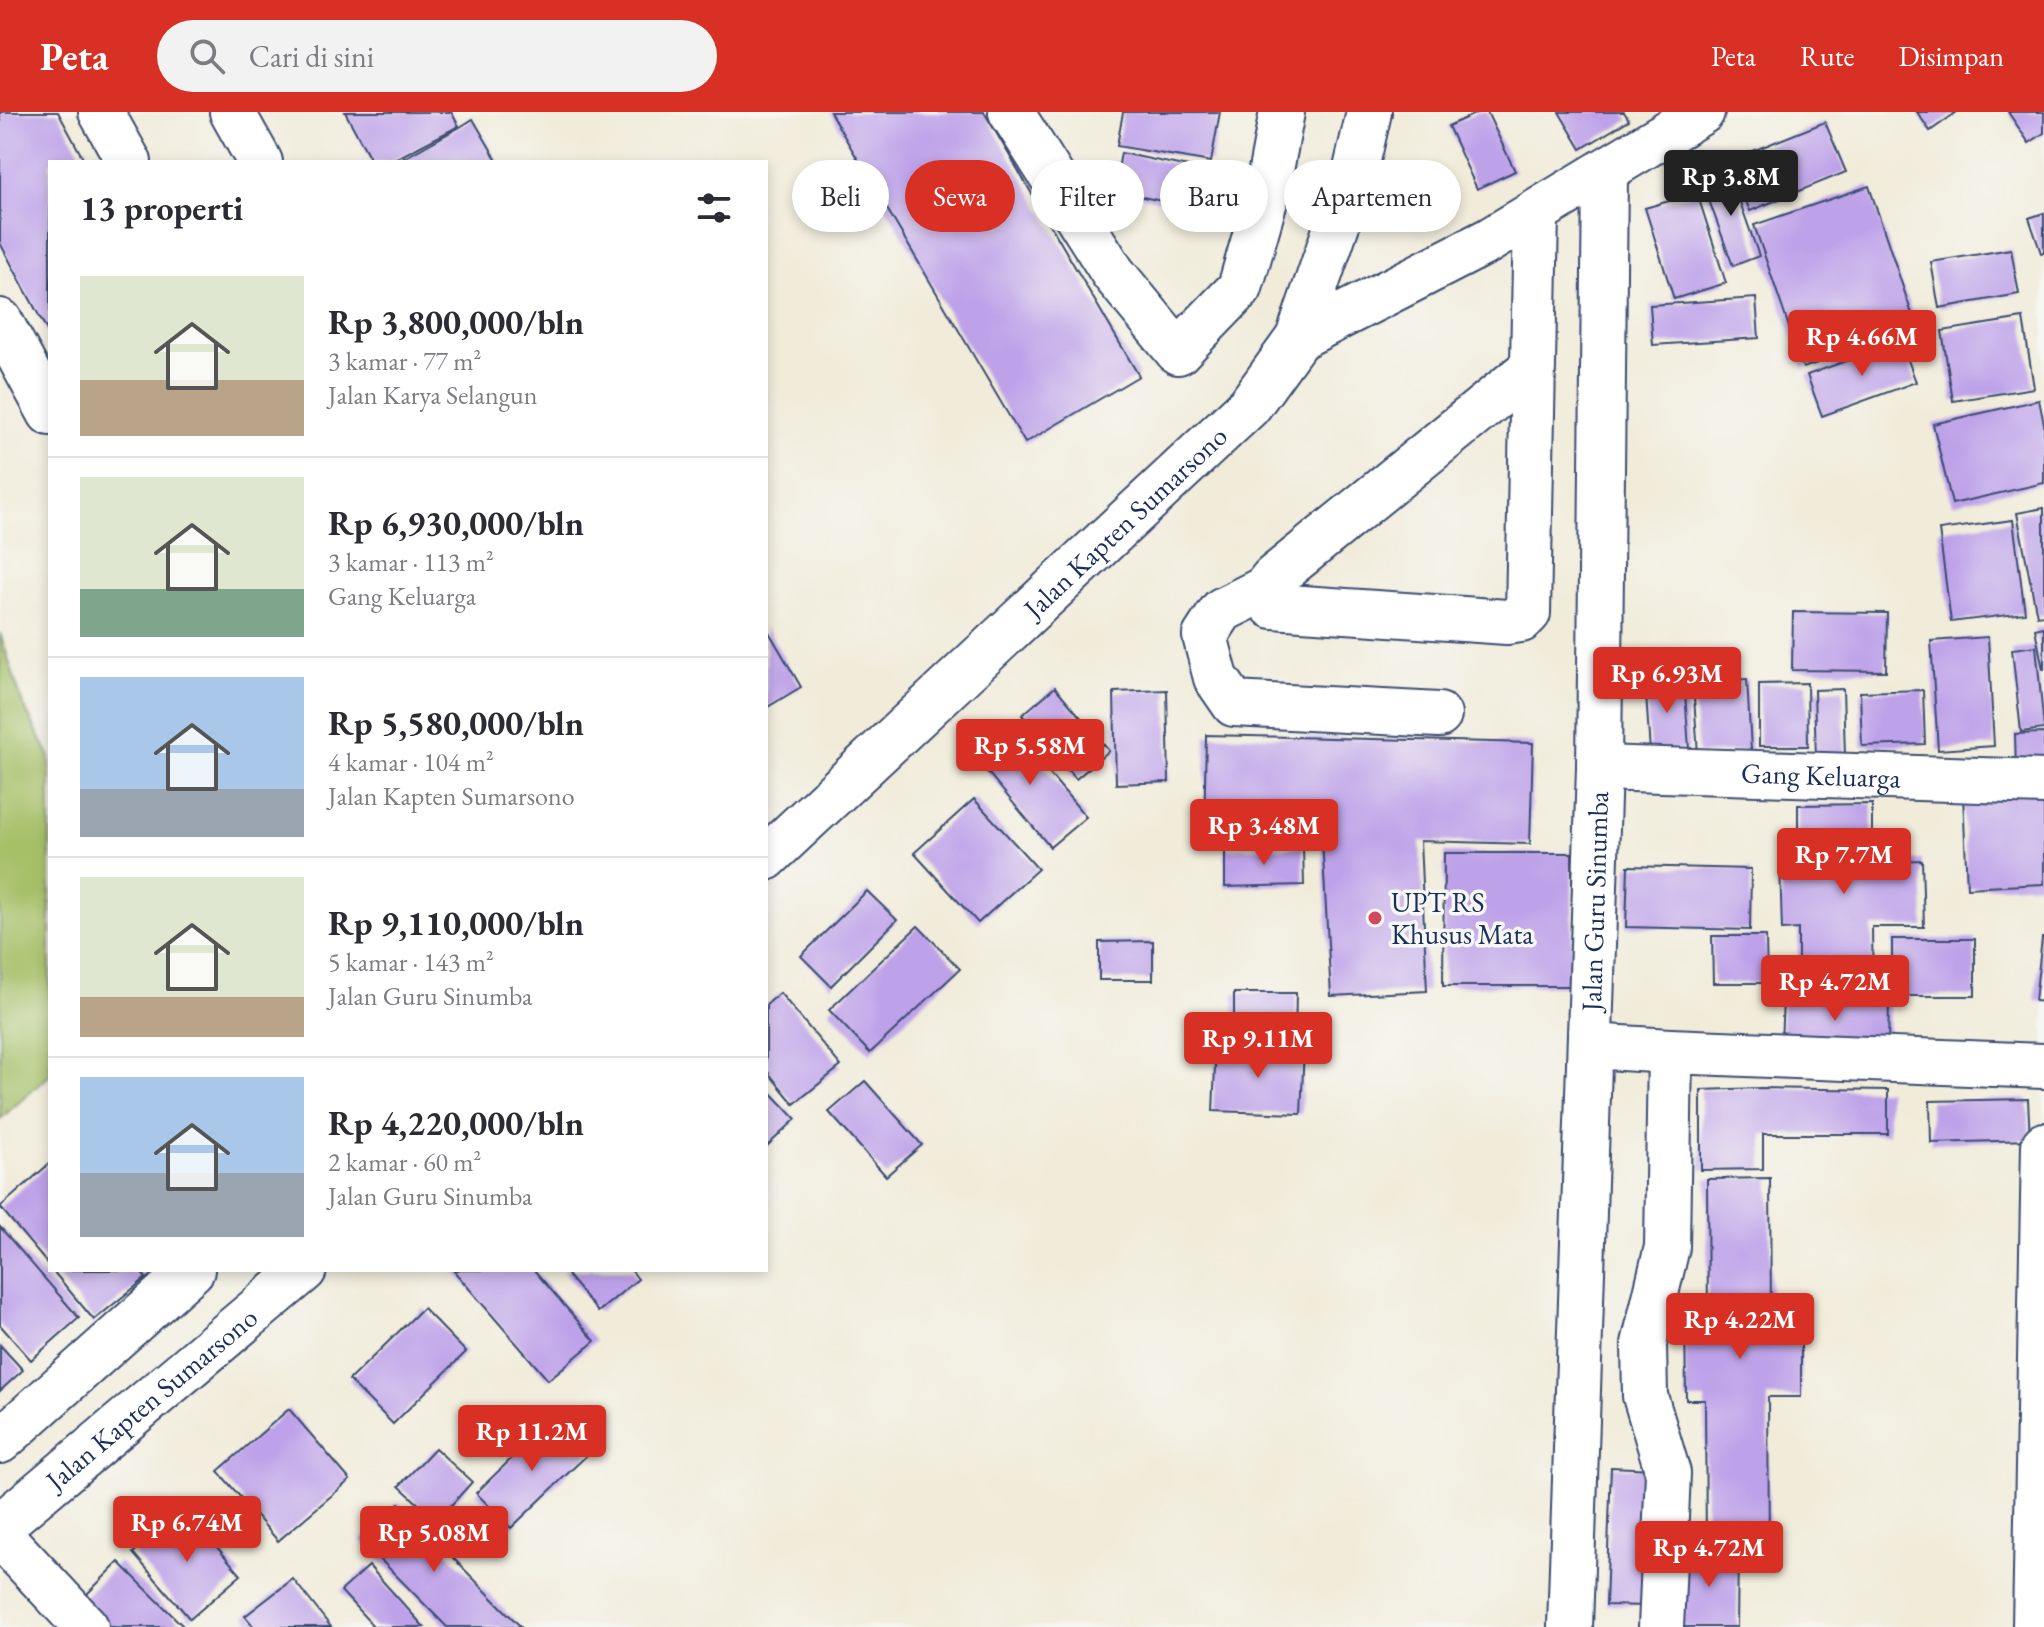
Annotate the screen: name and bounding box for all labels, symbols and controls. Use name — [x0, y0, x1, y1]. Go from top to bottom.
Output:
search box — [157, 20, 717, 92]
text: Peta — [40, 32, 109, 81]
icon: search — [185, 34, 229, 78]
text: Cari di sini — [249, 37, 374, 76]
text: Peta — [1711, 38, 1756, 74]
text: Rute — [1800, 38, 1854, 74]
text: Disimpan — [1898, 38, 2004, 74]
pin: Rp 3.8M — [1657, 150, 1805, 218]
text: Rp 3.8M — [1682, 159, 1780, 193]
chip: Beli — [792, 160, 889, 232]
chip: Sewa — [905, 160, 1015, 232]
chip: Filter — [1031, 160, 1144, 232]
chip: Baru — [1160, 160, 1268, 232]
chip: Apartemen — [1284, 160, 1461, 232]
text: 13 properti — [80, 186, 243, 230]
icon: filters — [692, 186, 736, 230]
text: Rp 3,800,000/bln — [328, 300, 584, 344]
icon: home — [144, 308, 240, 404]
pin: Rp 4.66M — [1779, 310, 1945, 378]
text: Rp 4.66M — [1806, 319, 1918, 353]
text: 3 kamar · 77 m² — [328, 344, 481, 378]
text: Jalan Karya Selangun — [328, 378, 537, 412]
street label: Jalan Kapten Sumarsono — [1014, 418, 1235, 627]
text: Rp 6,930,000/bln — [328, 501, 584, 545]
icon: home — [144, 509, 240, 605]
text: 3 kamar · 113 m² — [328, 545, 494, 579]
text: Gang Keluarga — [328, 579, 476, 613]
pin: Rp 6.93M — [1584, 647, 1750, 715]
text: Rp 6.93M — [1611, 656, 1723, 690]
text: Rp 5,580,000/bln — [328, 701, 584, 745]
icon: home — [144, 709, 240, 805]
pin: Rp 5.58M — [947, 719, 1113, 787]
text: Rp 5.58M — [974, 728, 1086, 762]
text: 4 kamar · 104 m² — [328, 745, 494, 779]
street label: Gang Keluarga — [1741, 754, 1902, 796]
text: Jalan Kapten Sumarsono — [328, 779, 575, 813]
street label: Jalan Guru Sinumba — [1573, 790, 1616, 1014]
pin: Rp 3.48M — [1181, 799, 1347, 867]
text: Rp 3.48M — [1208, 808, 1320, 842]
pin: Rp 7.7M — [1770, 828, 1918, 896]
text: Rp 7.7M — [1795, 837, 1893, 871]
place label: UPT RS Khusus Mata — [1391, 884, 1534, 952]
text: Rp 9,110,000/bln — [328, 901, 584, 945]
icon: home — [144, 909, 240, 1005]
marker: UPT RS Khusus Mata — [1366, 909, 1384, 927]
text: 5 kamar · 143 m² — [328, 945, 494, 979]
pin: Rp 4.72M — [1752, 955, 1918, 1023]
text: Rp 4.72M — [1779, 964, 1891, 998]
text: Jalan Guru Sinumba — [328, 979, 532, 1013]
pin: Rp 9.11M — [1175, 1012, 1341, 1080]
text: Rp 9.11M — [1202, 1021, 1314, 1055]
text: Rp 4,220,000/bln — [328, 1101, 584, 1145]
icon: home — [144, 1109, 240, 1205]
text: 2 kamar · 60 m² — [328, 1145, 481, 1179]
text: Jalan Guru Sinumba — [328, 1179, 532, 1213]
pin: Rp 4.22M — [1657, 1293, 1823, 1361]
street label: Jalan Kapten Sumarsono — [37, 1299, 265, 1499]
text: Rp 4.22M — [1684, 1302, 1796, 1336]
pin: Rp 11.2M — [449, 1405, 615, 1473]
text: Rp 11.2M — [476, 1414, 588, 1448]
pin: Rp 6.74M — [104, 1496, 270, 1564]
text: Rp 6.74M — [131, 1505, 243, 1539]
pin: Rp 5.08M — [351, 1506, 517, 1574]
text: Rp 5.08M — [378, 1515, 490, 1549]
pin: Rp 4.72M — [1626, 1521, 1792, 1589]
text: Rp 4.72M — [1653, 1530, 1765, 1564]

